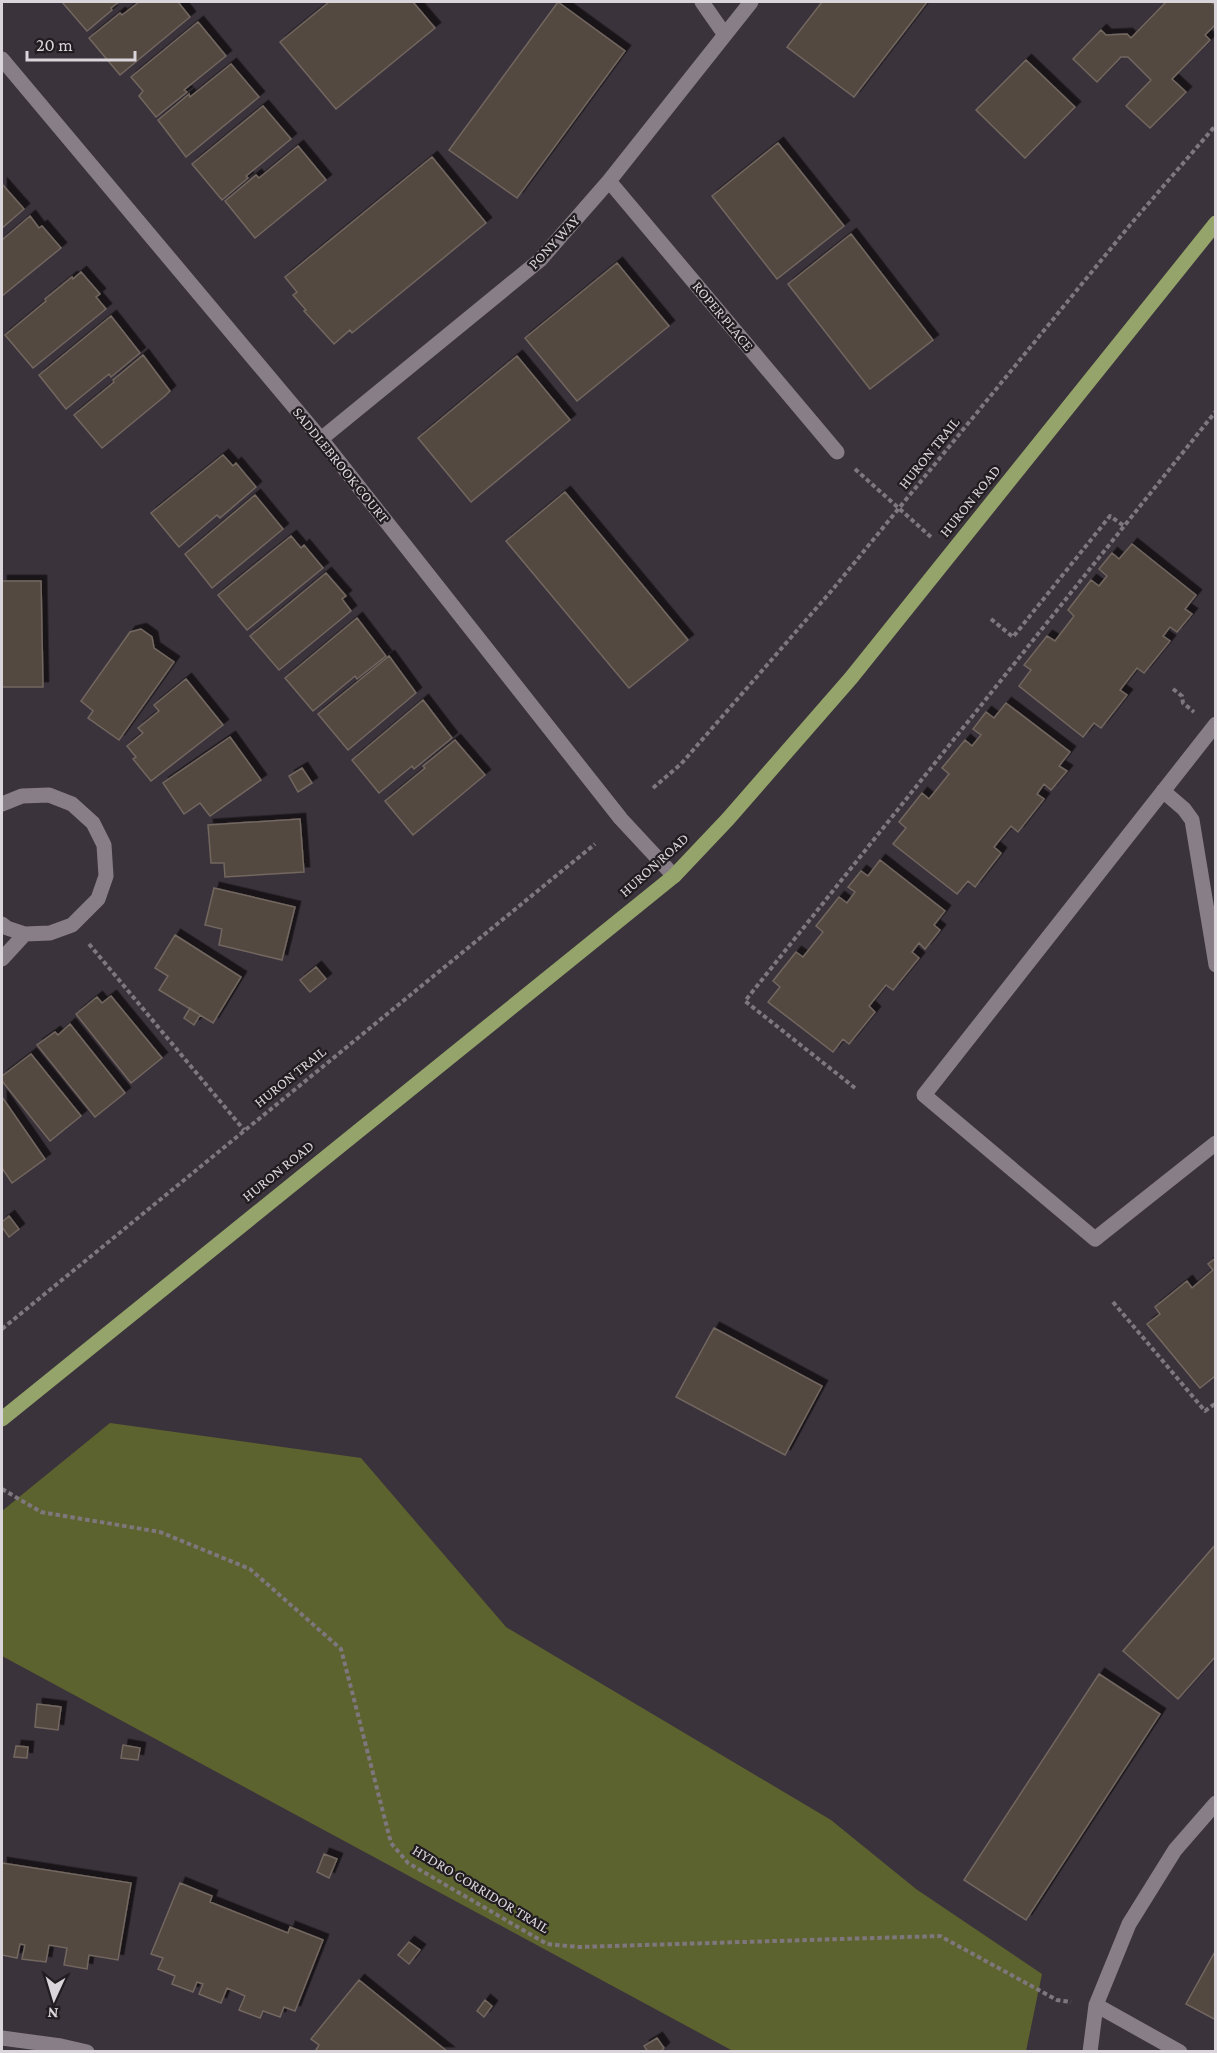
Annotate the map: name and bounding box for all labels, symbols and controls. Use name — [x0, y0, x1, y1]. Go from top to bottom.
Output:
scale bar — [27, 24, 135, 62]
text: 20 m — [36, 35, 73, 55]
street label: PONY WAY — [525, 212, 583, 272]
street label: ROPER PLACE — [689, 278, 757, 354]
street label: SADDLEBROOK COURT — [290, 404, 392, 526]
street label: HURON TRAIL — [895, 414, 963, 492]
street label: HURON ROAD — [936, 462, 1004, 540]
street label: HURON ROAD — [616, 830, 692, 900]
street label: HURON TRAIL — [251, 1043, 329, 1111]
street label: HURON ROAD — [239, 1137, 317, 1205]
street label: HYDRO CORRIDOR TRAIL — [410, 1842, 553, 1936]
north arrow — [24, 1969, 84, 2029]
text: N — [47, 2005, 59, 2022]

